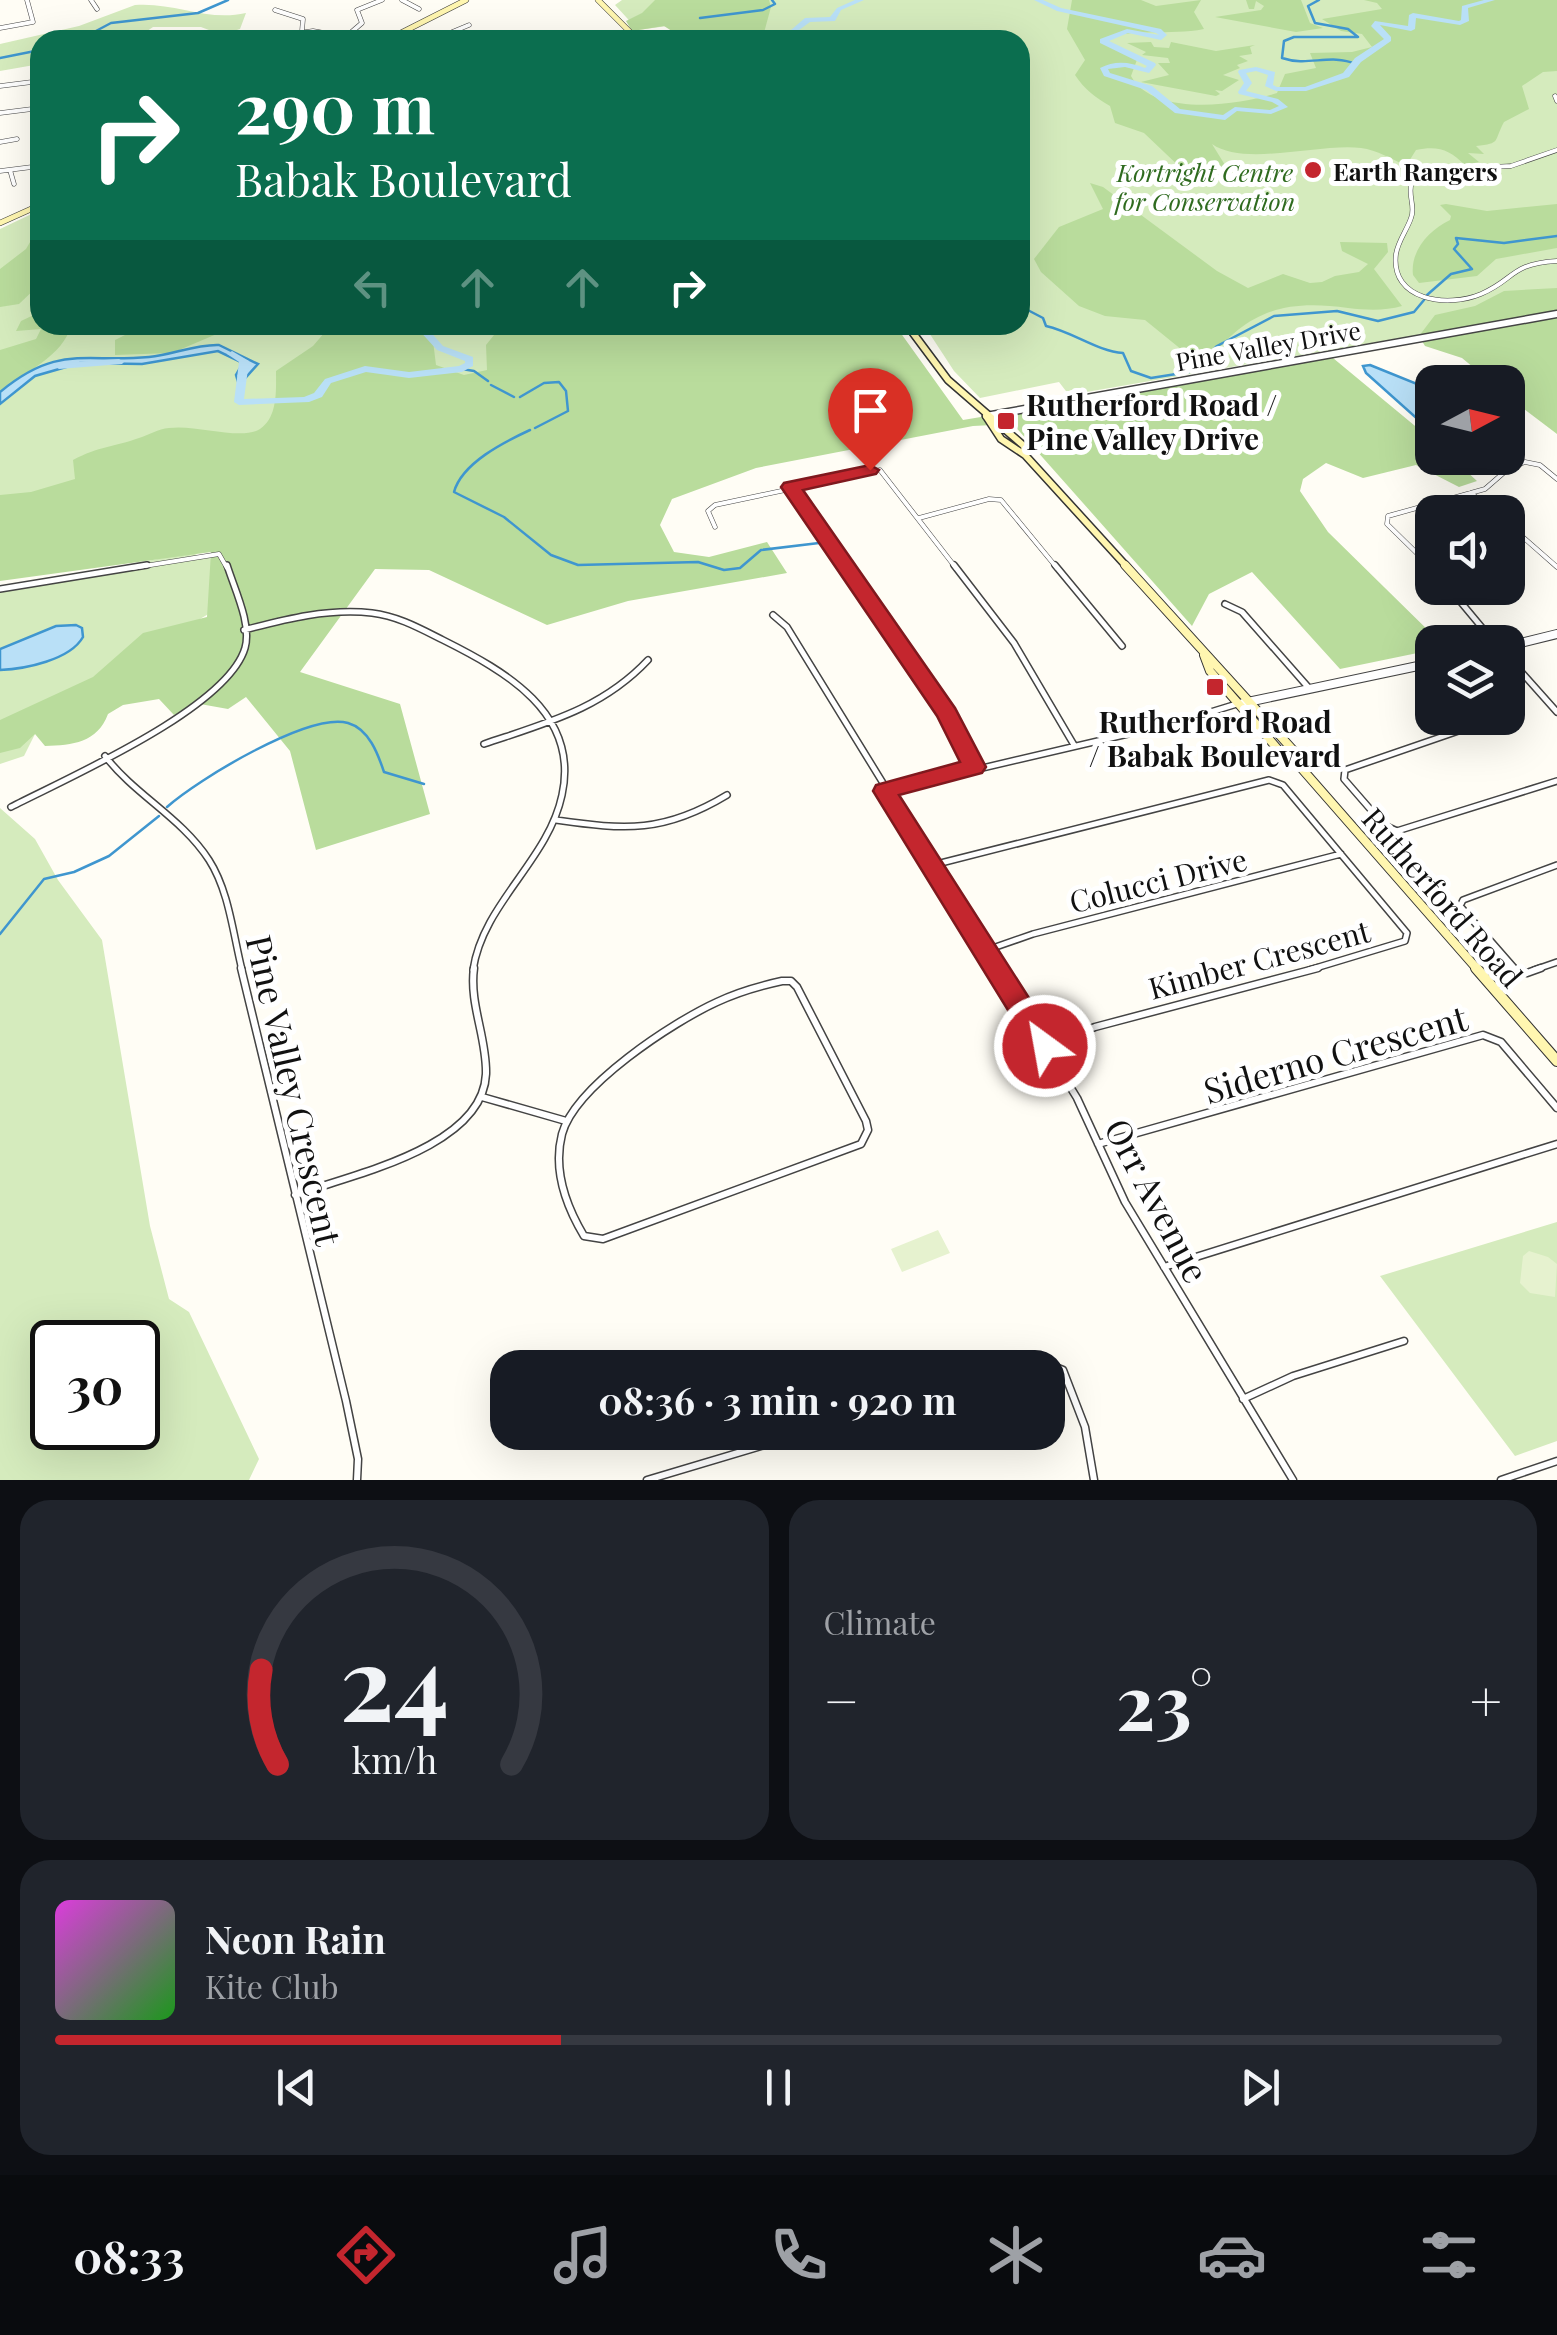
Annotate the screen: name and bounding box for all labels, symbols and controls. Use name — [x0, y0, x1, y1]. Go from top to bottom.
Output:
text: 290 m — [235, 58, 435, 152]
icon: right — [70, 70, 200, 200]
text: Babak Boulevard — [235, 148, 572, 208]
place label: Earth Rangers — [1333, 154, 1498, 187]
park label: Kortright Centre for Conservation — [1114, 155, 1295, 217]
marker: Earth Rangers — [1302, 159, 1324, 181]
icon: left — [345, 260, 400, 315]
icon: ahead — [450, 260, 505, 315]
icon: ahead — [555, 260, 610, 315]
icon: right — [660, 260, 715, 315]
street label: Pine Valley Drive — [1173, 312, 1363, 378]
north arrow — [1415, 365, 1525, 475]
map controls — [1415, 365, 1525, 735]
pin — [828, 368, 913, 471]
icon: arrive — [843, 383, 898, 438]
place label: Rutherford Road / Pine Valley Drive — [1026, 384, 1277, 458]
marker: Rutherford Road / Pine Valley Drive — [995, 410, 1017, 432]
button: sound — [1415, 495, 1525, 605]
button: layers — [1415, 625, 1525, 735]
marker: Rutherford Road / Babak Boulevard — [1204, 676, 1226, 698]
place label: Rutherford Road / Babak Boulevard — [1089, 701, 1341, 775]
street label: Rutherford Road — [1354, 799, 1532, 995]
street label: Colucci Drive — [1065, 839, 1251, 921]
street label: Kimber Crescent — [1144, 910, 1374, 1008]
street label: Pine Valley Crescent — [236, 930, 354, 1250]
street label: Siderno Crescent — [1198, 993, 1473, 1113]
position arrow — [993, 994, 1097, 1098]
street label: Orr Avenue — [1095, 1110, 1221, 1290]
speed limit sign: 30 — [30, 1320, 160, 1450]
text: 08:36 · 3 min · 920 m — [598, 1374, 957, 1425]
text: Climate — [824, 1600, 936, 1643]
text: 24 — [340, 1609, 449, 1748]
text: 23° — [1116, 1649, 1213, 1749]
text: − — [824, 1662, 859, 1736]
text: + — [1470, 1662, 1502, 1736]
text: km/h — [351, 1735, 437, 1783]
text: Neon Rain — [205, 1913, 386, 1964]
text: Kite Club — [205, 1964, 339, 2007]
icon: previous — [269, 2060, 324, 2115]
icon: pause — [751, 2060, 806, 2115]
icon: next — [1233, 2060, 1288, 2115]
icon: directions — [331, 2220, 401, 2290]
icon: music — [548, 2220, 618, 2290]
icon: phone — [764, 2220, 834, 2290]
icon: climate — [981, 2220, 1051, 2290]
icon: car — [1197, 2220, 1267, 2290]
icon: filters — [1414, 2220, 1484, 2290]
text: 08:33 — [73, 2225, 185, 2285]

